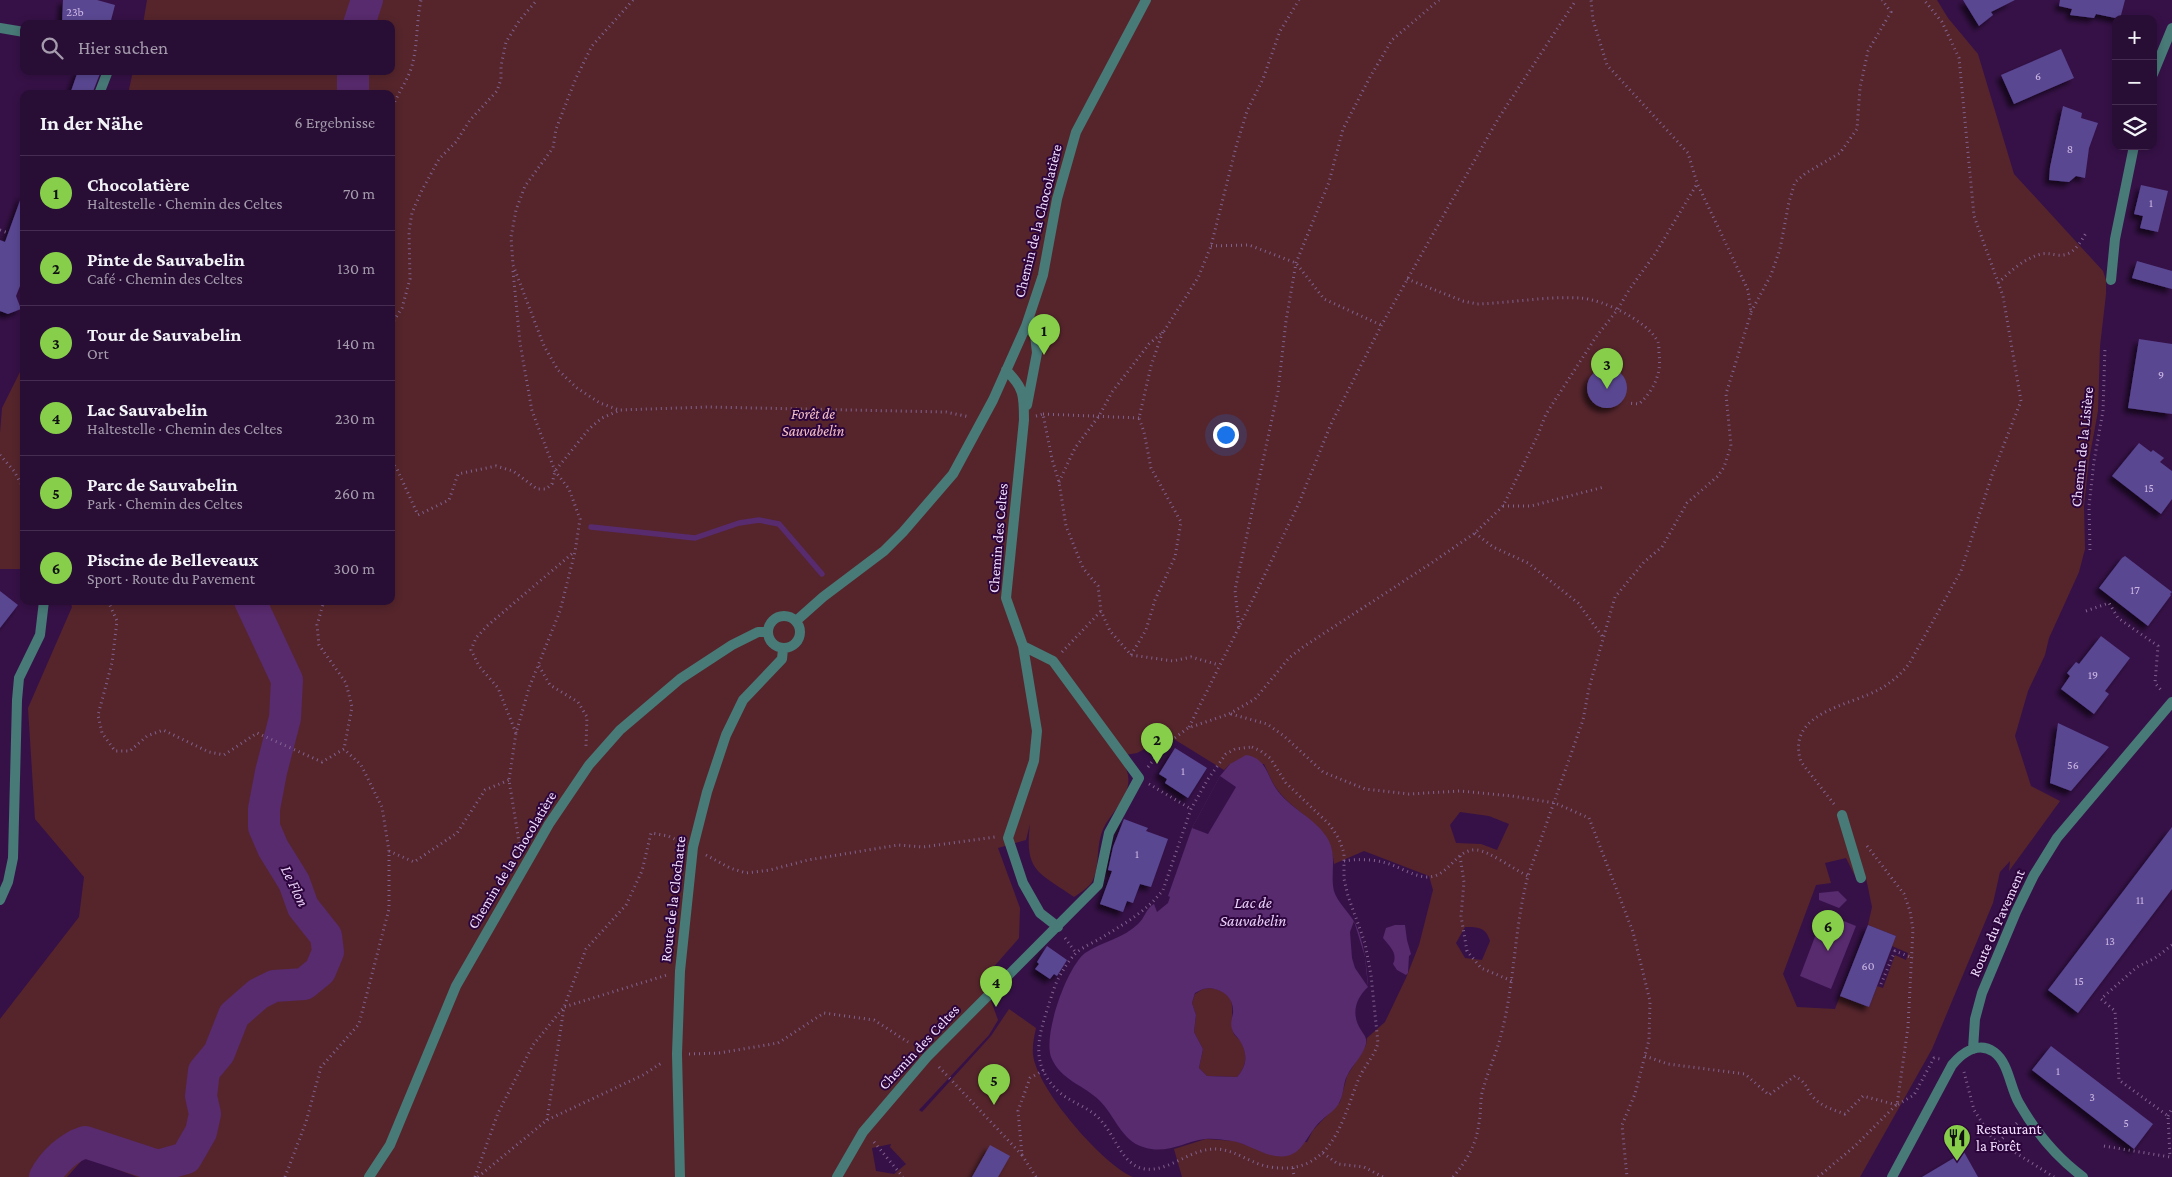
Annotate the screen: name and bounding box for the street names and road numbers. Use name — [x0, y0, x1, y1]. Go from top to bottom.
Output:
street label: Chemin de la Chocolatière — [1011, 142, 1065, 299]
street label: Chemin de la Lisière — [2068, 386, 2096, 508]
street label: Chemin des Celtes — [985, 482, 1011, 594]
street label: Chemin de la Chocolatière — [465, 788, 560, 932]
street label: Route de la Clochatte — [657, 835, 689, 963]
street label: Route du Pavement — [1966, 866, 2028, 979]
street label: Chemin des Celtes — [876, 1001, 962, 1093]

